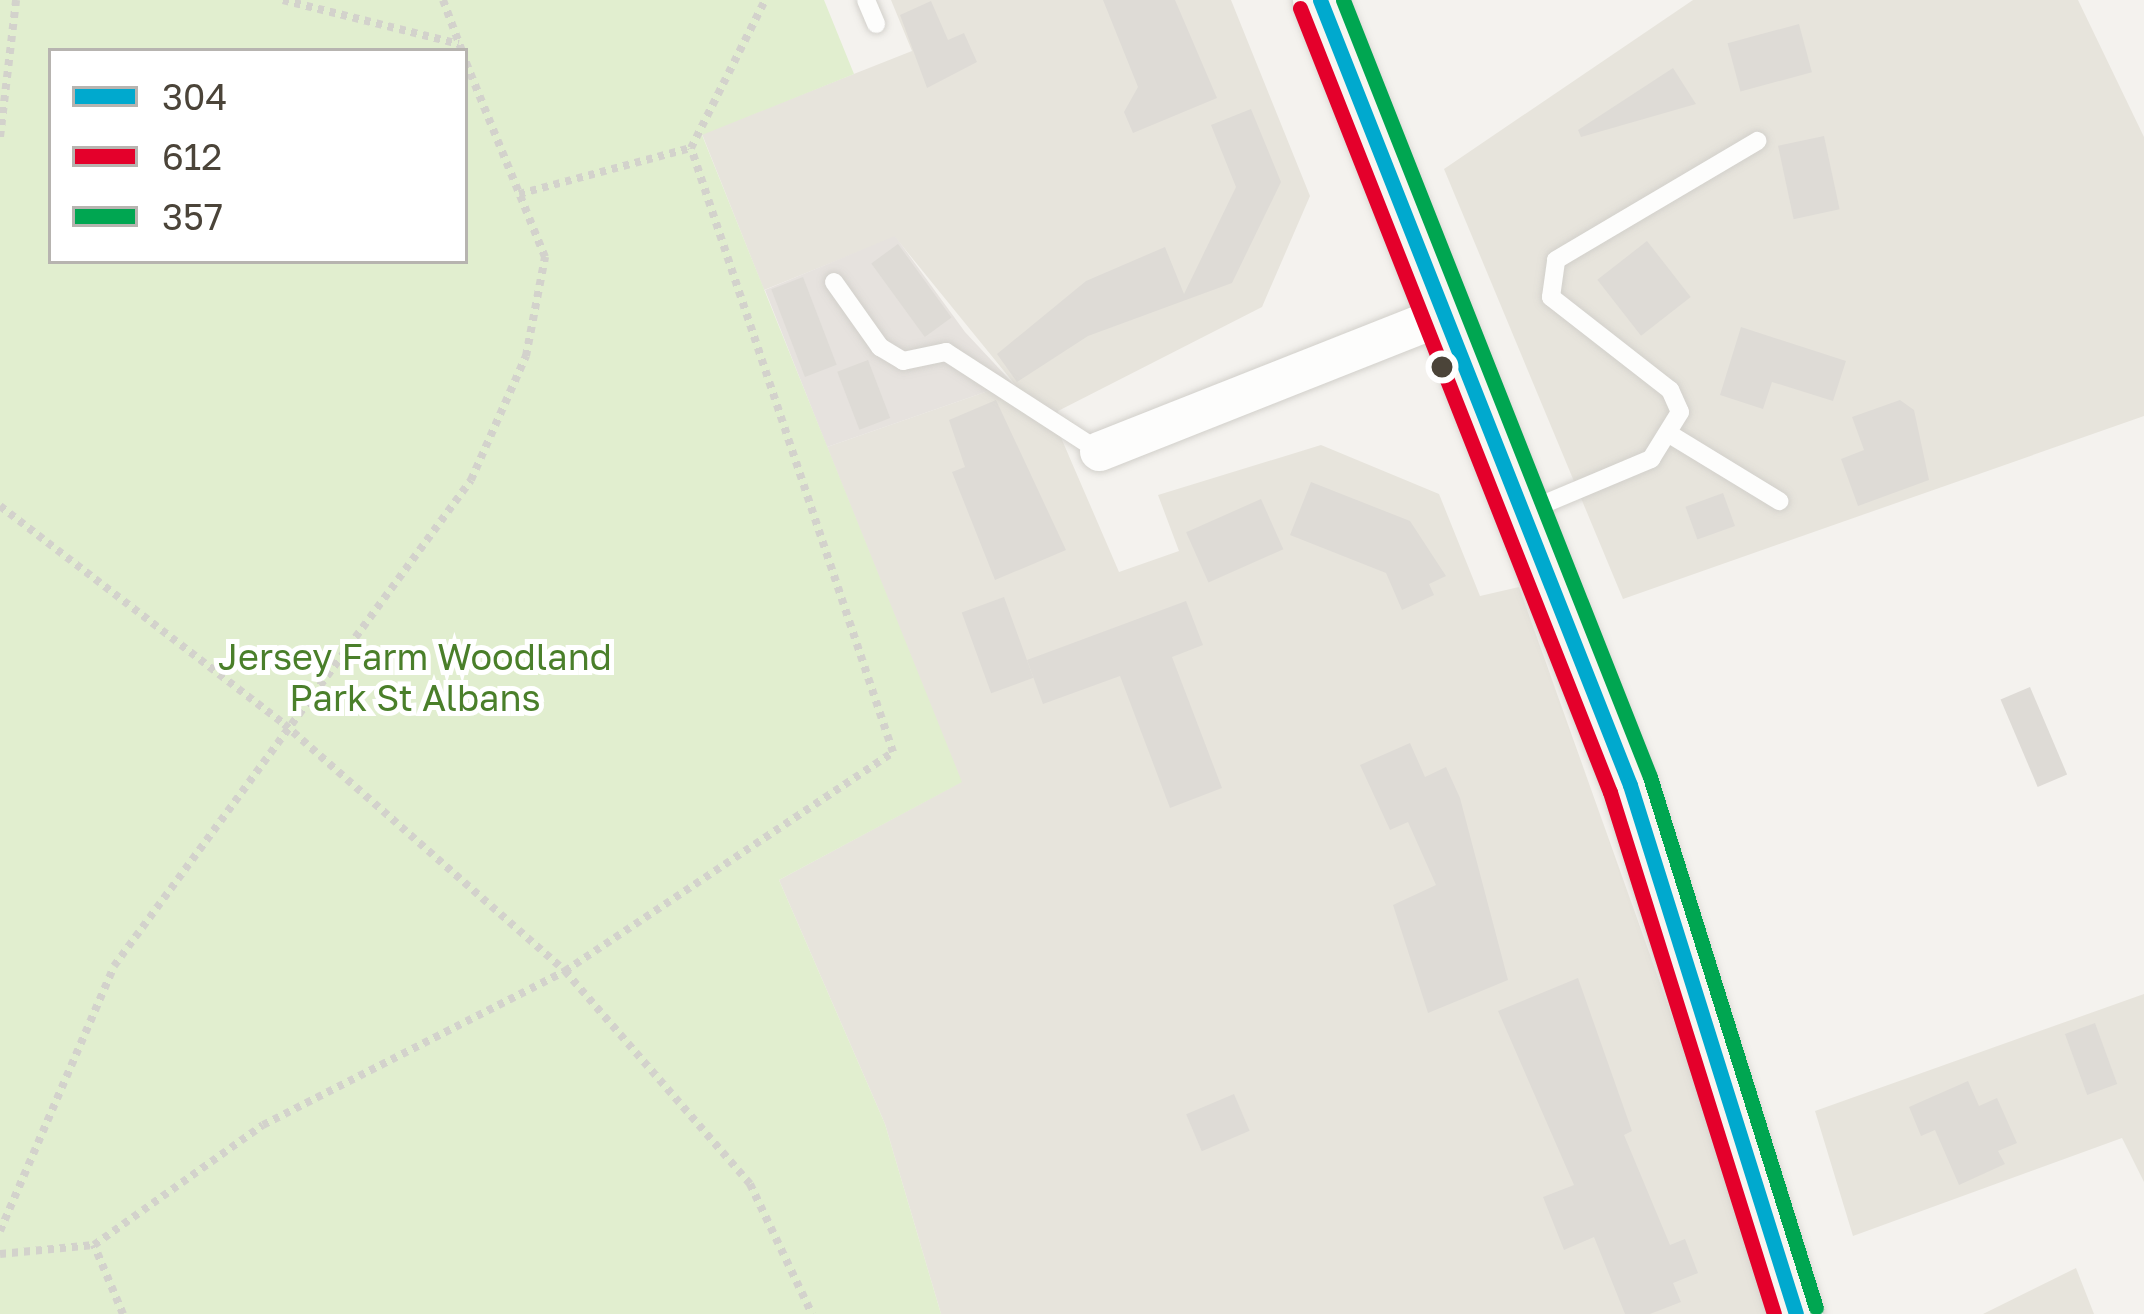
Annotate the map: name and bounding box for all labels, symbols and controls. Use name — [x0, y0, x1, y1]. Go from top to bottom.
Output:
legend — [48, 48, 468, 264]
text: 304 — [162, 75, 227, 118]
text: 612 — [162, 135, 222, 178]
text: 357 — [162, 195, 223, 238]
unlabelled marker — [1431, 356, 1453, 378]
park label: Jersey Farm Woodland Park St Albans — [218, 634, 612, 719]

